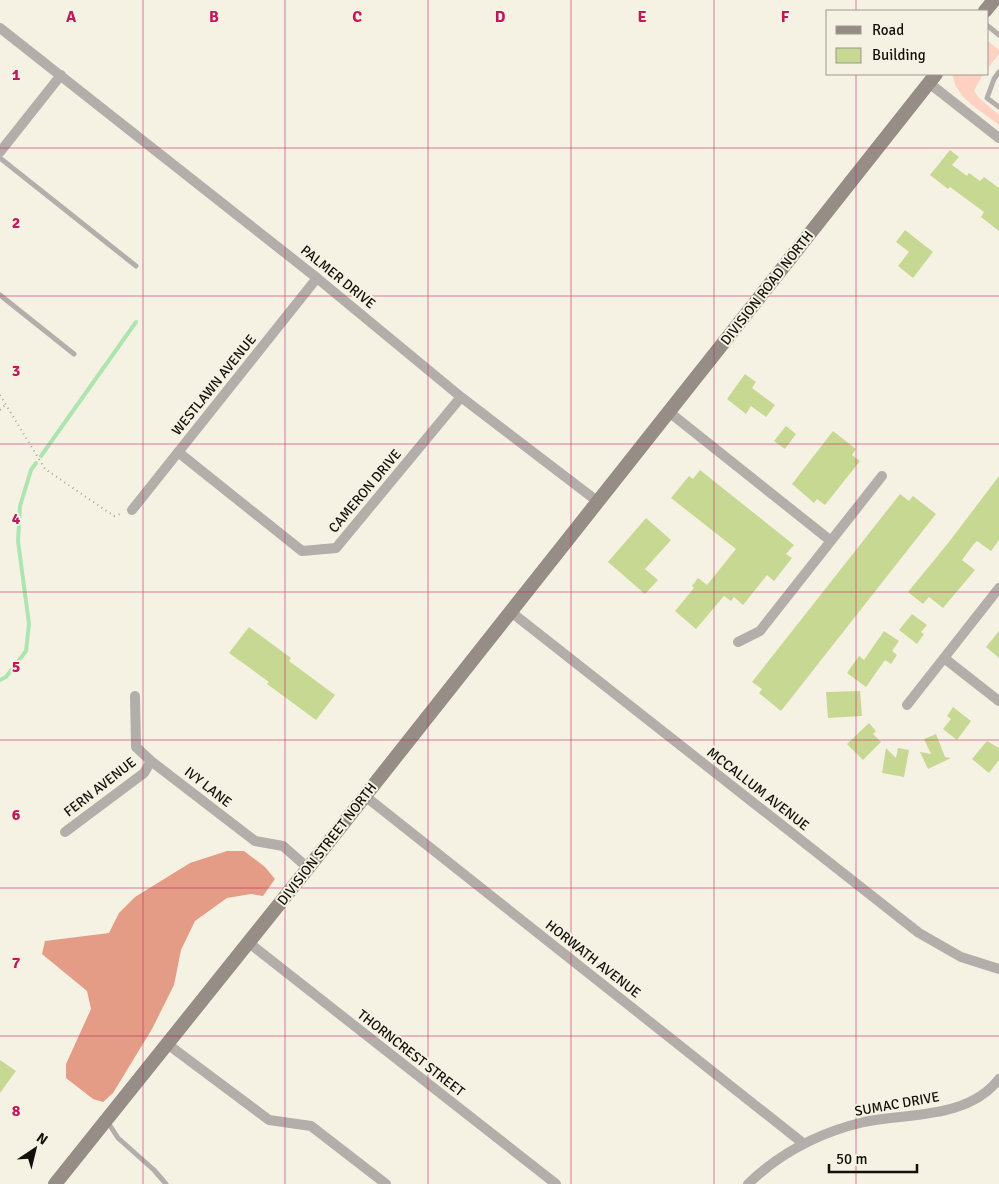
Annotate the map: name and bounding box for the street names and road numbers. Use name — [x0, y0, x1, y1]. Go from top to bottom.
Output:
street label: DIVISION ROAD NORTH — [717, 228, 817, 348]
street label: PALMER DRIVE — [297, 242, 379, 312]
street label: WESTLAWN AVENUE — [168, 331, 260, 439]
street label: CAMERON DRIVE — [325, 446, 405, 536]
street label: MCCALLUM AVENUE — [703, 744, 813, 834]
street label: FERN AVENUE — [61, 754, 140, 820]
street label: IVY LANE — [181, 763, 235, 811]
street label: DIVISION STREET NORTH — [274, 779, 380, 909]
street label: HORWATH AVENUE — [542, 917, 644, 1002]
street label: THORNCREST STREET — [354, 1006, 468, 1100]
street label: SUMAC DRIVE — [853, 1088, 941, 1120]

